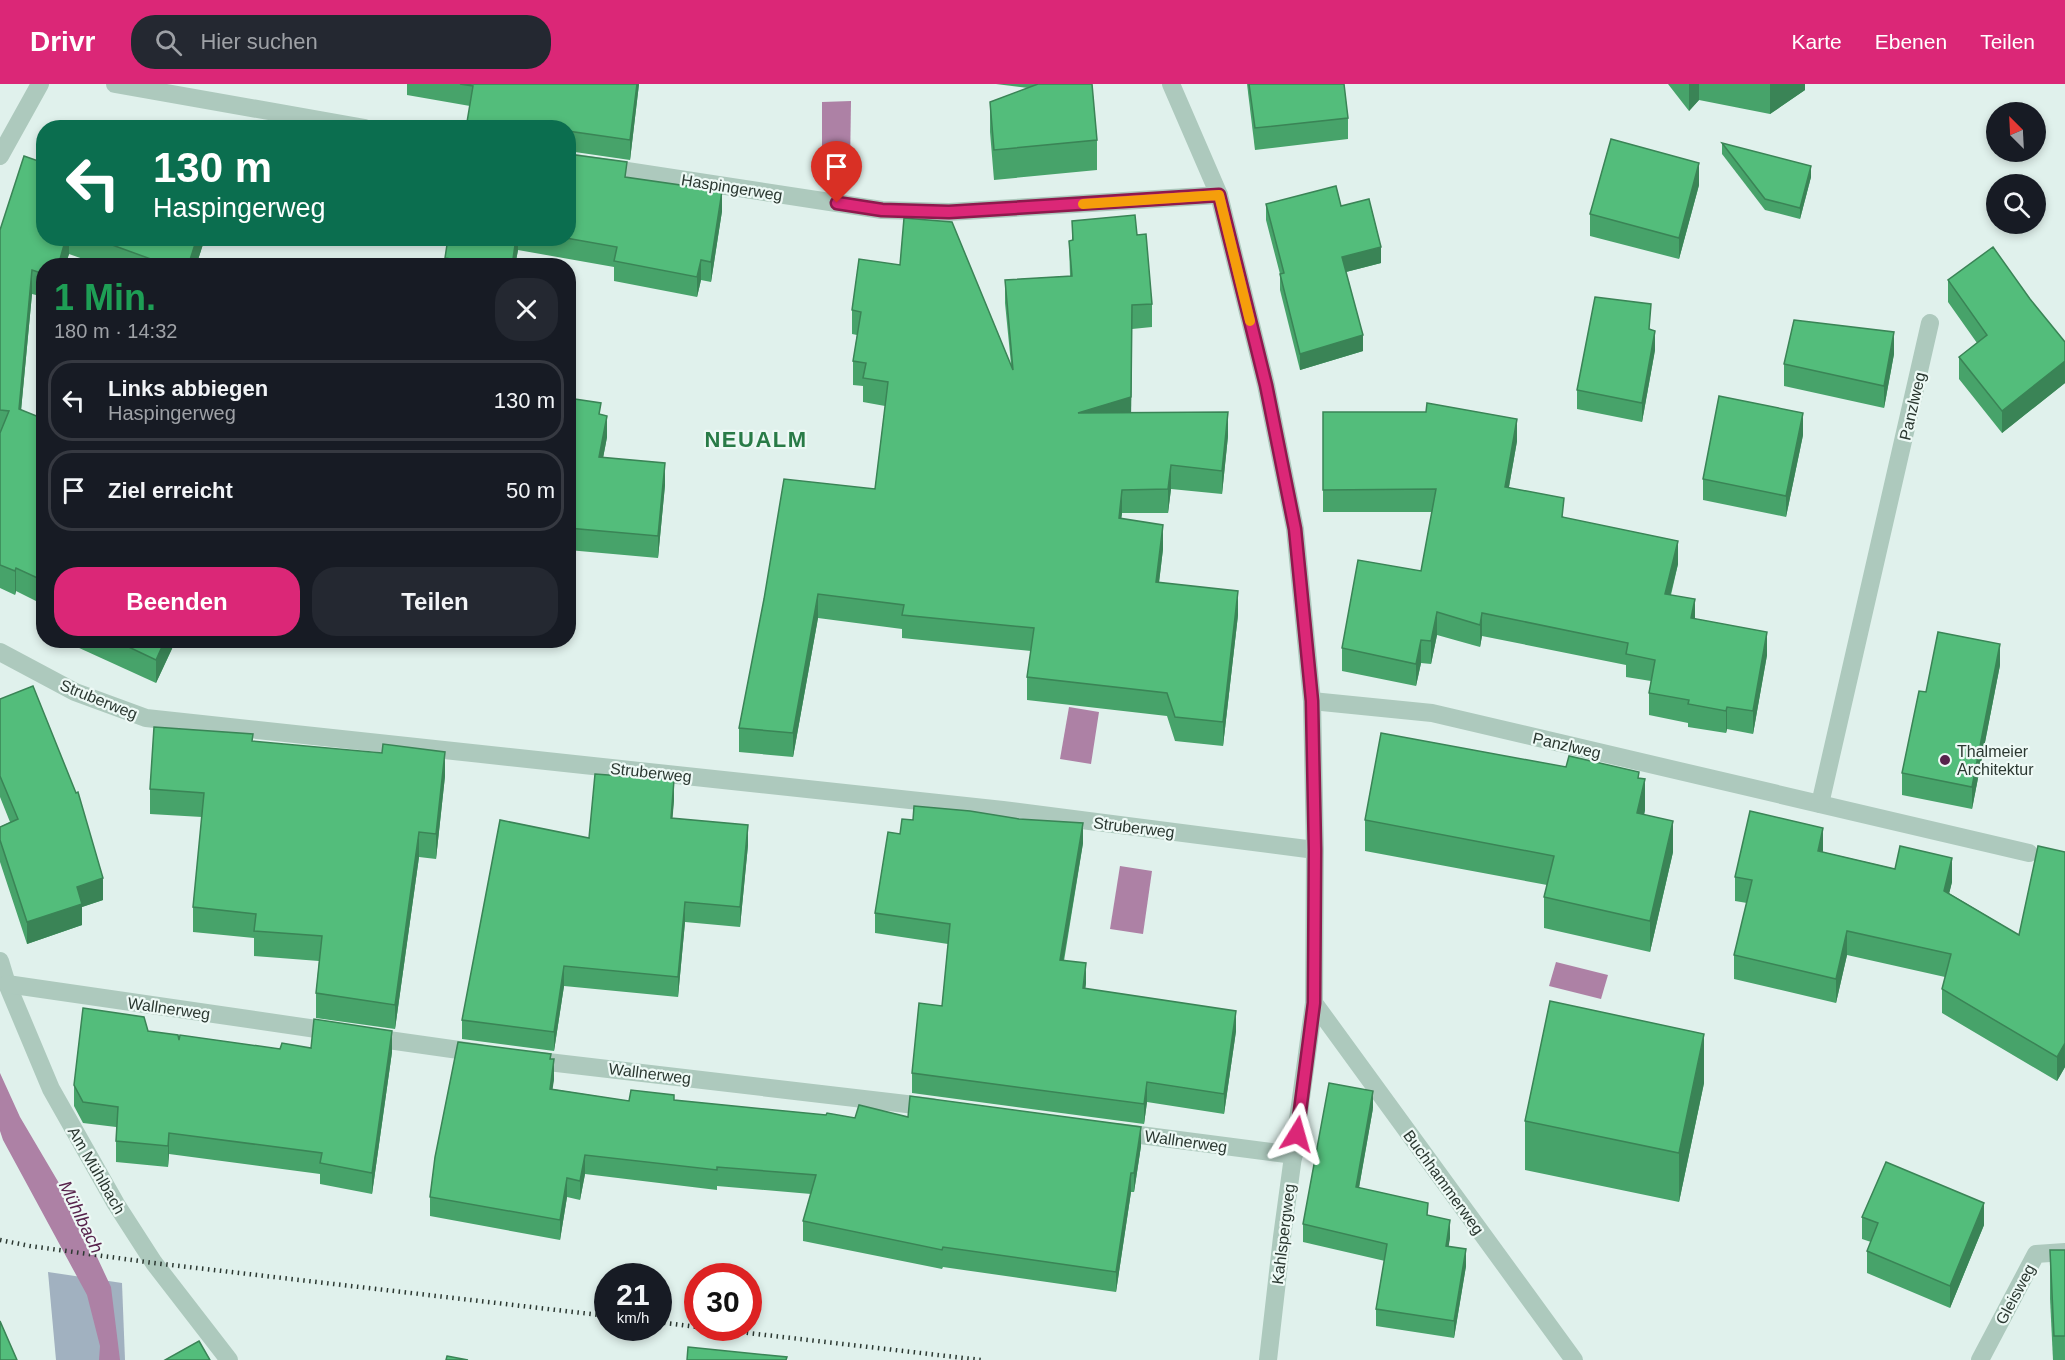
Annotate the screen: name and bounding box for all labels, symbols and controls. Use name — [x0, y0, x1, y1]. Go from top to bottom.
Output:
search box — [131, 15, 551, 69]
text: Drivr — [30, 26, 95, 57]
icon: search — [152, 26, 185, 59]
text: Hier suchen — [200, 29, 318, 54]
text: Karte — [1792, 30, 1842, 53]
text: Ebenen — [1875, 30, 1947, 53]
text: Teilen — [1980, 30, 2035, 53]
north arrow — [1986, 102, 2046, 162]
map controls — [1986, 102, 2046, 234]
pin — [811, 141, 862, 203]
icon: left — [54, 144, 132, 222]
text: 130 m — [153, 144, 272, 191]
icon: arrive — [820, 150, 853, 183]
street label: Haspingerweg — [680, 171, 784, 204]
button: search — [1986, 174, 2046, 234]
text: Haspingerweg — [153, 193, 326, 223]
text: 1 Min. — [54, 277, 156, 318]
button: close — [495, 278, 558, 341]
text: 180 m · 14:32 — [54, 320, 177, 342]
street label: Panzlweg — [1896, 370, 1929, 442]
text: Links abbiegen — [108, 376, 268, 401]
icon: left — [57, 384, 90, 417]
text: 130 m — [494, 388, 555, 413]
text: Haspingerweg — [108, 402, 236, 424]
district label: NEUALM — [704, 427, 808, 452]
icon: arrive — [57, 474, 90, 507]
text: Ziel erreicht — [108, 478, 233, 503]
text: 50 m — [506, 478, 555, 503]
button: Beenden — [54, 567, 300, 636]
button: Teilen — [312, 567, 558, 636]
street label: Struberweg — [58, 676, 140, 723]
street label: Panzlweg — [1531, 729, 1603, 762]
place label: Thalmeier Architektur — [1957, 743, 2034, 778]
marker: Thalmeier Architektur — [1938, 753, 1952, 767]
street label: Struberweg — [609, 760, 693, 785]
street label: Struberweg — [1092, 814, 1176, 841]
street label: Wallnerweg — [127, 994, 211, 1023]
street label: Wallnerweg — [608, 1060, 692, 1087]
position arrow — [1265, 1102, 1329, 1166]
street label: Am Mühlbach — [64, 1123, 130, 1217]
street label: Wallnerweg — [1144, 1127, 1228, 1156]
street label: Buchhammerweg — [1400, 1127, 1487, 1238]
water label: Mühlbach — [54, 1177, 108, 1257]
street label: Kahlspergweg — [1269, 1183, 1298, 1285]
street label: Gleisweg — [1992, 1261, 2038, 1327]
speed limit sign: 30 — [684, 1263, 762, 1341]
text: 21 — [616, 1278, 650, 1311]
text: km/h — [617, 1309, 649, 1326]

